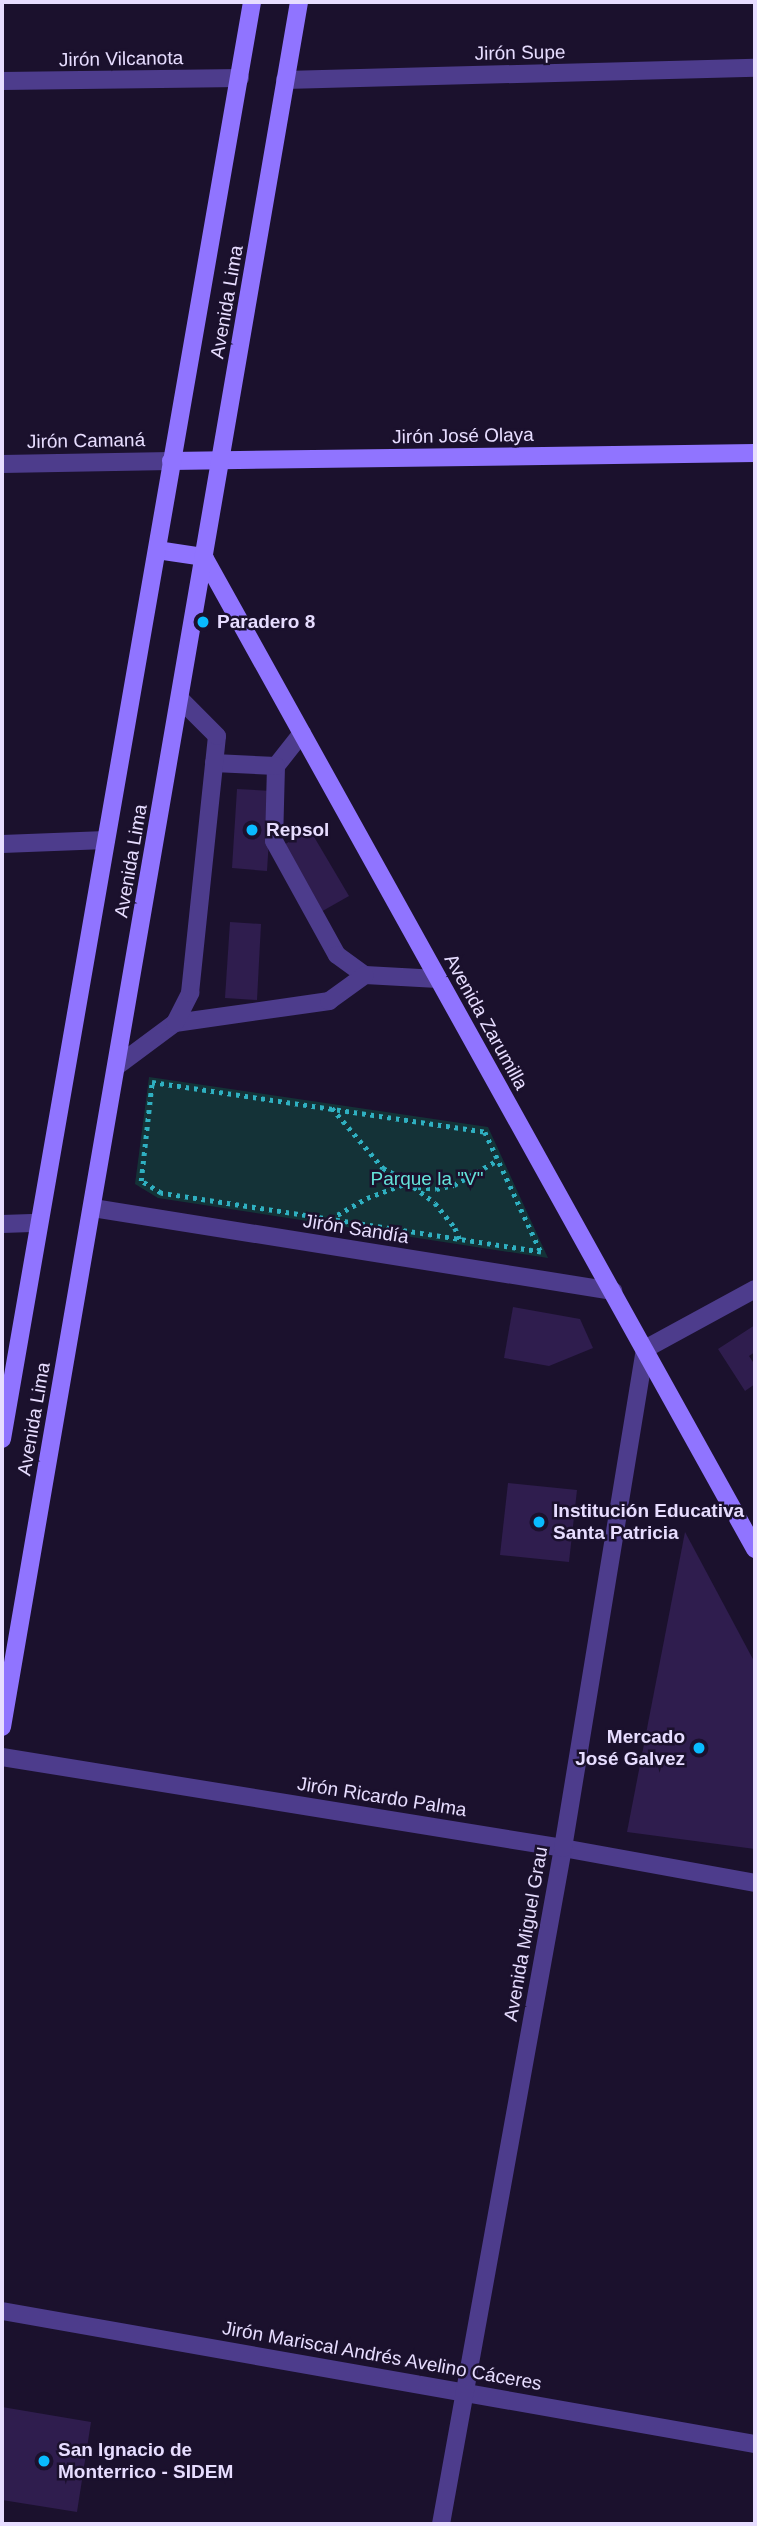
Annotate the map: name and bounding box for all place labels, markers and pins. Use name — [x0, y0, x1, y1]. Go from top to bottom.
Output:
place label: Paradero 8 — [217, 611, 315, 633]
marker: Paradero 8 — [195, 614, 211, 630]
place label: Repsol — [266, 819, 329, 841]
marker: Repsol — [244, 822, 260, 838]
place label: Institución Educativa Santa Patricia — [553, 1500, 744, 1544]
marker: Institución Educativa Santa Patricia — [531, 1514, 547, 1530]
place label: Mercado José Galvez — [575, 1726, 685, 1770]
marker: Mercado José Galvez — [691, 1740, 707, 1756]
place label: San Ignacio de Monterrico - SIDEM — [58, 2439, 233, 2483]
marker: San Ignacio de Monterrico - SIDEM — [36, 2453, 52, 2469]

